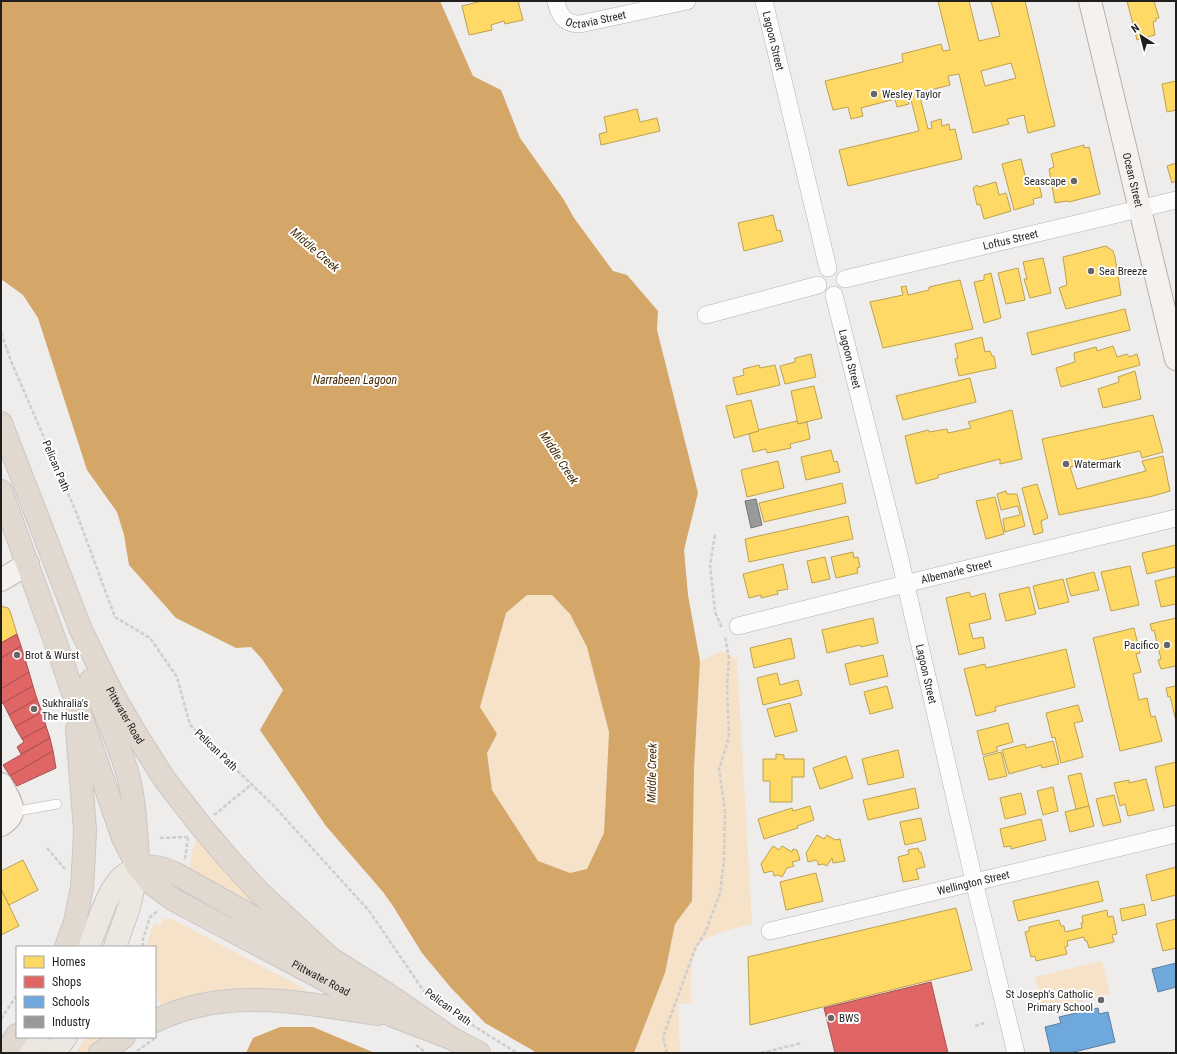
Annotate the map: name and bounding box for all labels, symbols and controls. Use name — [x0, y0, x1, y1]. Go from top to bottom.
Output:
street label: Octavia Street — [564, 8, 627, 31]
street label: Lagoon Street — [760, 10, 787, 72]
north arrow — [1121, 16, 1161, 56]
text: N — [1129, 21, 1142, 36]
place label: Wesley Taylor — [882, 88, 942, 101]
marker: Wesley Taylor — [869, 89, 879, 99]
street label: Ocean Street — [1120, 151, 1146, 209]
place label: Seascape — [1024, 175, 1066, 188]
marker: Seascape — [1069, 176, 1079, 186]
water label: Middle Creek — [288, 225, 343, 275]
street label: Loftus Street — [982, 227, 1039, 252]
place label: Sea Breeze — [1099, 265, 1147, 278]
marker: Sea Breeze — [1086, 266, 1096, 276]
street label: Lagoon Street — [836, 328, 864, 390]
water label: Narrabeen Lagoon — [313, 373, 398, 387]
water label: Middle Creek — [537, 429, 582, 488]
street label: Pelican Path — [39, 438, 73, 494]
place label: Watermark — [1074, 458, 1121, 471]
marker: Watermark — [1061, 459, 1071, 469]
street label: Albemarle Street — [920, 557, 993, 586]
place label: Pacifico — [1124, 639, 1159, 652]
marker: Pacifico — [1162, 640, 1172, 650]
street label: Lagoon Street — [913, 643, 940, 705]
place label: Brot & Wurst — [25, 649, 79, 662]
marker: Brot & Wurst — [12, 650, 22, 660]
street label: Pittwater Road — [103, 685, 147, 746]
place label: Sukhralia's The Hustle — [42, 697, 89, 723]
marker: Sukhralia's The Hustle — [29, 704, 39, 714]
street label: Pelican Path — [192, 726, 240, 774]
water label: Middle Creek — [644, 742, 660, 803]
street label: Wellington Street — [936, 868, 1011, 897]
legend — [16, 946, 156, 1038]
text: Homes — [52, 955, 86, 969]
street label: Pittwater Road — [290, 957, 352, 999]
text: Shops — [52, 975, 81, 989]
street label: Pelican Path — [422, 986, 474, 1028]
place label: St Joseph's Catholic Primary School — [1006, 988, 1093, 1014]
text: Schools — [52, 995, 90, 1009]
marker: St Joseph's Catholic Primary School — [1096, 995, 1106, 1005]
place label: BWS — [839, 1012, 859, 1025]
marker: BWS — [826, 1013, 836, 1023]
text: Industry — [52, 1015, 90, 1029]

